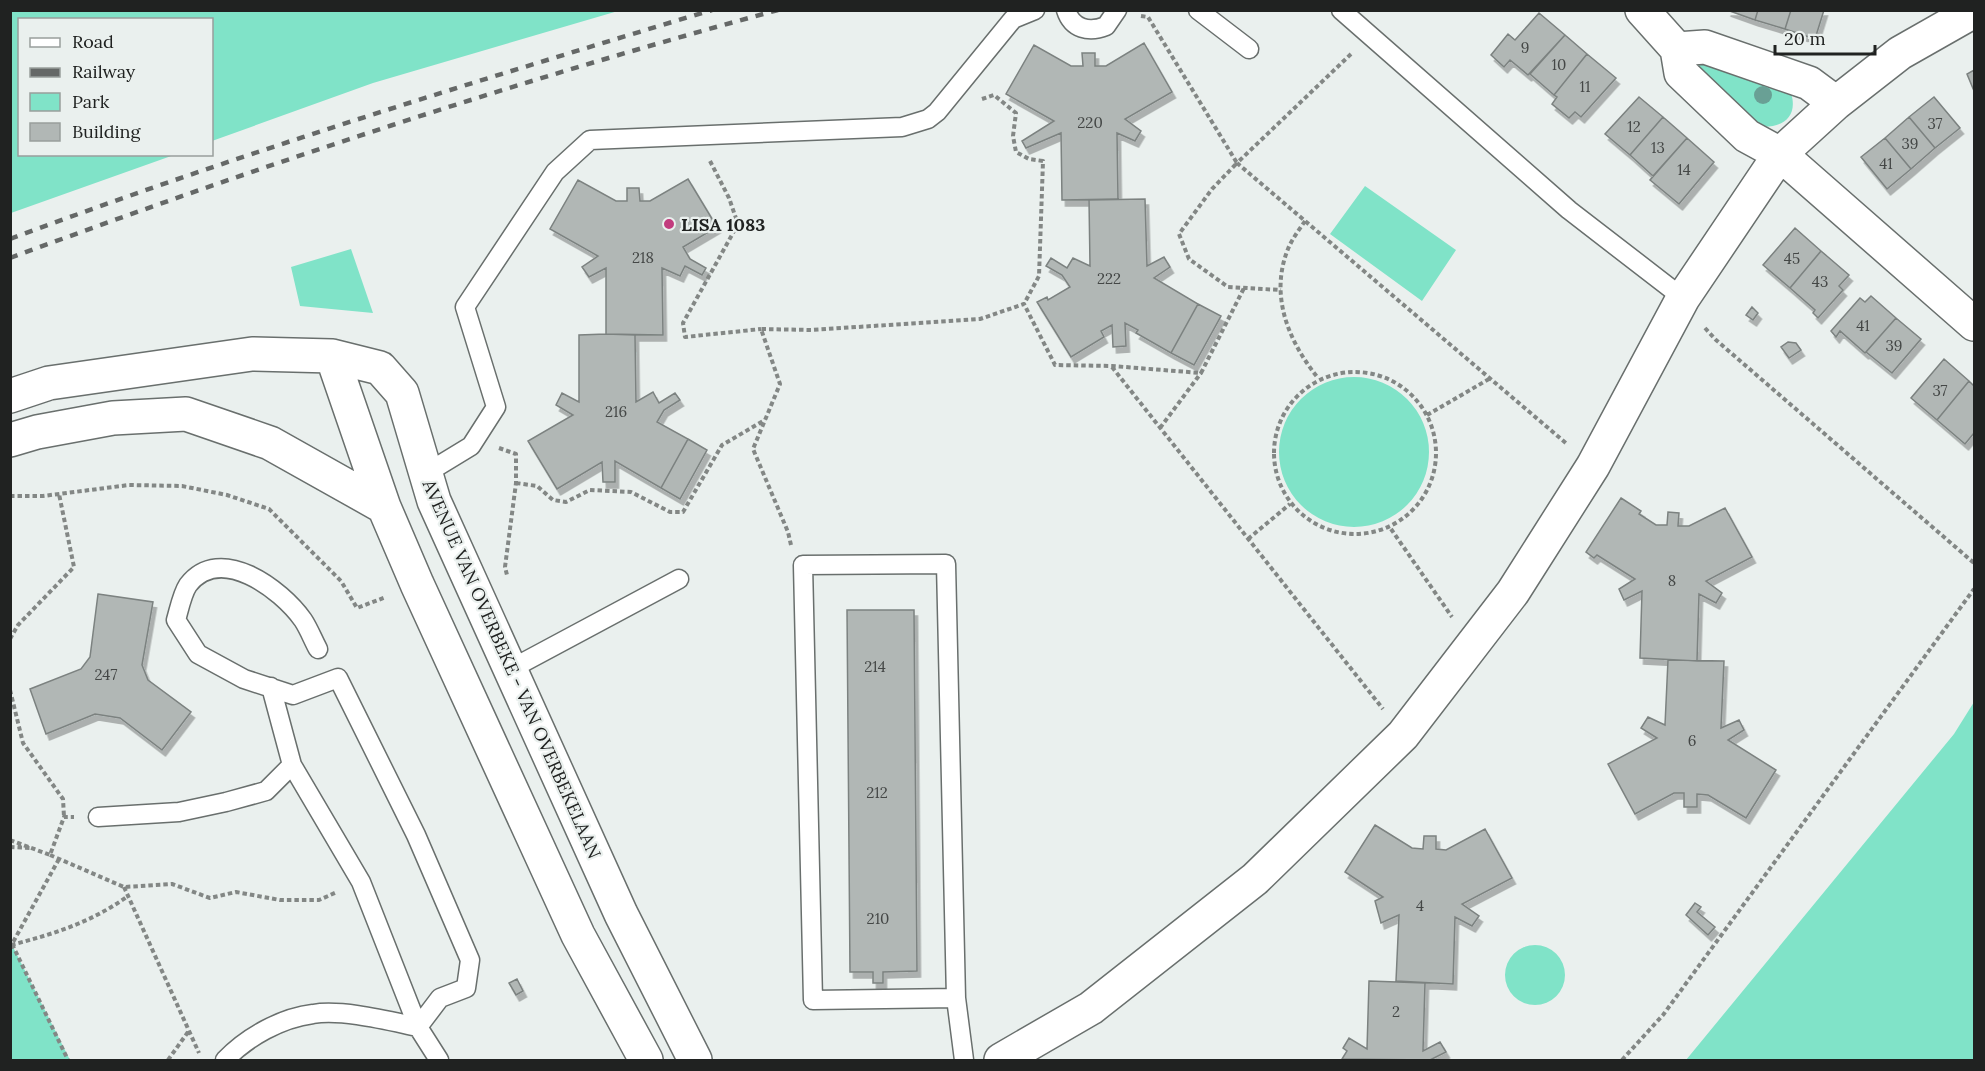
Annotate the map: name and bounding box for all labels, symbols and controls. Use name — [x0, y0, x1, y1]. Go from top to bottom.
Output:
legend — [18, 18, 213, 156]
scale bar — [1775, 18, 1876, 56]
text: 20 m — [1784, 27, 1826, 50]
text: Road — [72, 30, 114, 53]
house number: 9 — [1521, 38, 1529, 57]
house number: 10 — [1552, 55, 1566, 74]
text: Railway — [72, 60, 136, 83]
house number: 11 — [1580, 77, 1590, 96]
text: Park — [72, 90, 110, 113]
house number: 220 — [1077, 113, 1103, 132]
house number: 37 — [1928, 114, 1943, 133]
house number: 12 — [1627, 117, 1641, 136]
text: Building — [72, 120, 142, 143]
house number: 39 — [1901, 134, 1919, 153]
house number: 13 — [1651, 138, 1665, 157]
house number: 41 — [1879, 154, 1893, 173]
house number: 14 — [1677, 160, 1691, 179]
place label: LISA 1083 — [681, 213, 765, 236]
marker: LISA 1083 — [662, 217, 676, 231]
house number: 218 — [632, 248, 654, 267]
house number: 45 — [1784, 249, 1800, 268]
house number: 222 — [1097, 269, 1121, 288]
house number: 43 — [1812, 272, 1828, 291]
house number: 41 — [1856, 316, 1870, 335]
house number: 39 — [1885, 336, 1903, 355]
house number: 37 — [1933, 381, 1948, 400]
house number: 216 — [605, 402, 627, 421]
street label: AVENUE VAN OVERBEKE - VAN OVERBEKELAAN — [417, 475, 606, 862]
house number: 8 — [1668, 571, 1676, 590]
house number: 214 — [864, 657, 886, 676]
house number: 247 — [95, 665, 117, 684]
house number: 6 — [1688, 731, 1696, 750]
house number: 212 — [866, 783, 888, 802]
house number: 4 — [1416, 896, 1424, 915]
house number: 210 — [867, 909, 889, 928]
house number: 2 — [1392, 1002, 1400, 1021]

